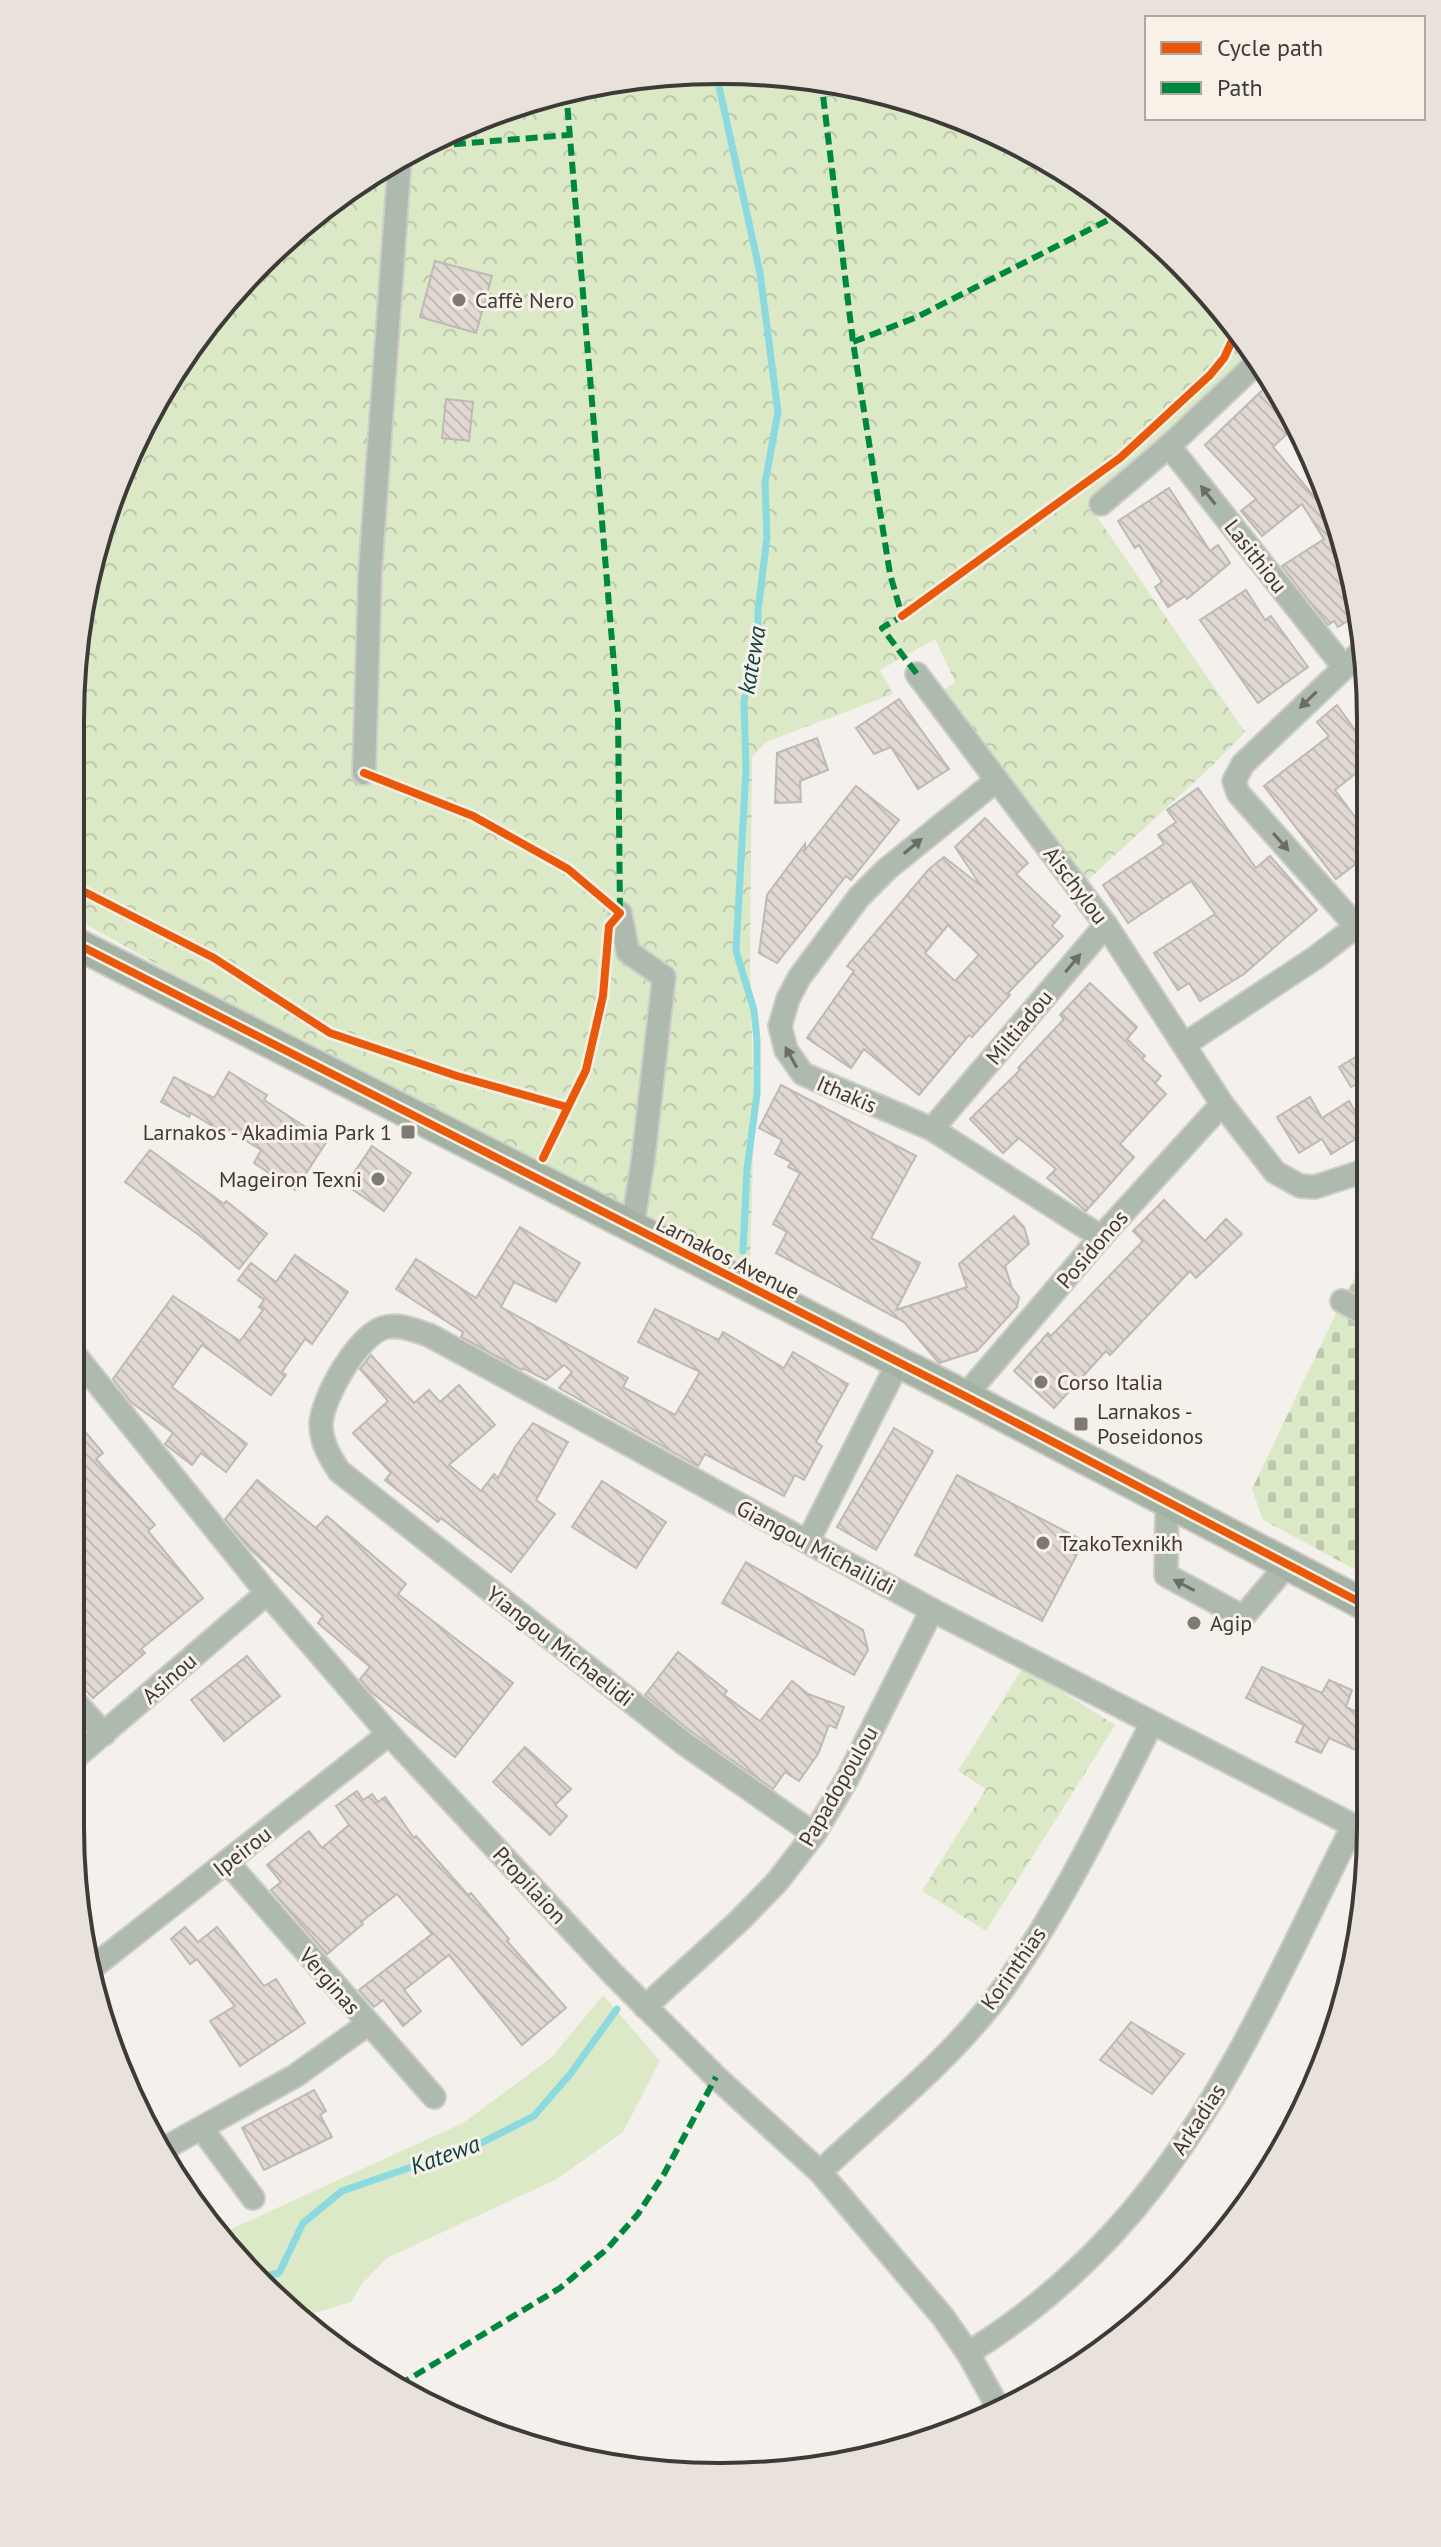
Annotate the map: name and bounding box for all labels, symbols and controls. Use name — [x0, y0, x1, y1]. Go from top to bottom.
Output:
legend — [1145, 16, 1425, 120]
text: Cycle path — [1217, 32, 1323, 63]
text: Path — [1217, 72, 1263, 103]
place label: Caffè Nero — [475, 286, 574, 314]
marker: Caffè Nero — [450, 291, 468, 309]
one-way arrow — [1200, 485, 1216, 505]
street label: Lasithiou — [1218, 513, 1294, 599]
water label: katewa — [730, 623, 773, 696]
one-way arrow — [1299, 690, 1318, 709]
one-way arrow — [1272, 831, 1289, 851]
one-way arrow — [902, 838, 922, 855]
street label: Aischylou — [1038, 841, 1114, 929]
one-way arrow — [1064, 954, 1081, 974]
street label: Miltiadou — [980, 984, 1058, 1070]
one-way arrow — [784, 1046, 798, 1068]
street label: Ithakis — [813, 1069, 881, 1119]
place label: Larnakos - Akadimia Park 1 — [143, 1118, 392, 1146]
marker: Larnakos - Akadimia Park 1 — [399, 1123, 417, 1141]
place label: Mageiron Texni — [219, 1165, 362, 1193]
marker: Mageiron Texni — [369, 1170, 387, 1188]
street label: Posidonos — [1050, 1204, 1134, 1294]
street label: Larnakos Avenue — [651, 1209, 805, 1305]
place label: Corso Italia — [1057, 1368, 1163, 1396]
marker: Corso Italia — [1032, 1373, 1050, 1391]
place label: Larnakos - Poseidonos — [1097, 1397, 1203, 1450]
marker: Larnakos - Poseidonos — [1072, 1415, 1090, 1433]
street label: Giangou Michailidi — [732, 1493, 900, 1601]
place label: TzakoTexnikh — [1059, 1529, 1183, 1557]
marker: TzakoTexnikh — [1034, 1534, 1052, 1552]
one-way arrow — [1173, 1579, 1196, 1592]
street label: Yiangou Michaelidi — [481, 1580, 639, 1712]
place label: Agip — [1210, 1609, 1252, 1637]
marker: Agip — [1185, 1614, 1203, 1632]
street label: Asinou — [136, 1647, 202, 1709]
street label: Papadopoulou — [792, 1721, 884, 1851]
street label: Ipeirou — [207, 1819, 277, 1883]
street label: Propilaion — [487, 1840, 573, 1930]
street label: Korinthias — [974, 1921, 1052, 2015]
street label: Verginas — [293, 1941, 367, 2020]
street label: Arkadias — [1165, 2078, 1231, 2160]
water label: Katewa — [406, 2128, 484, 2181]

